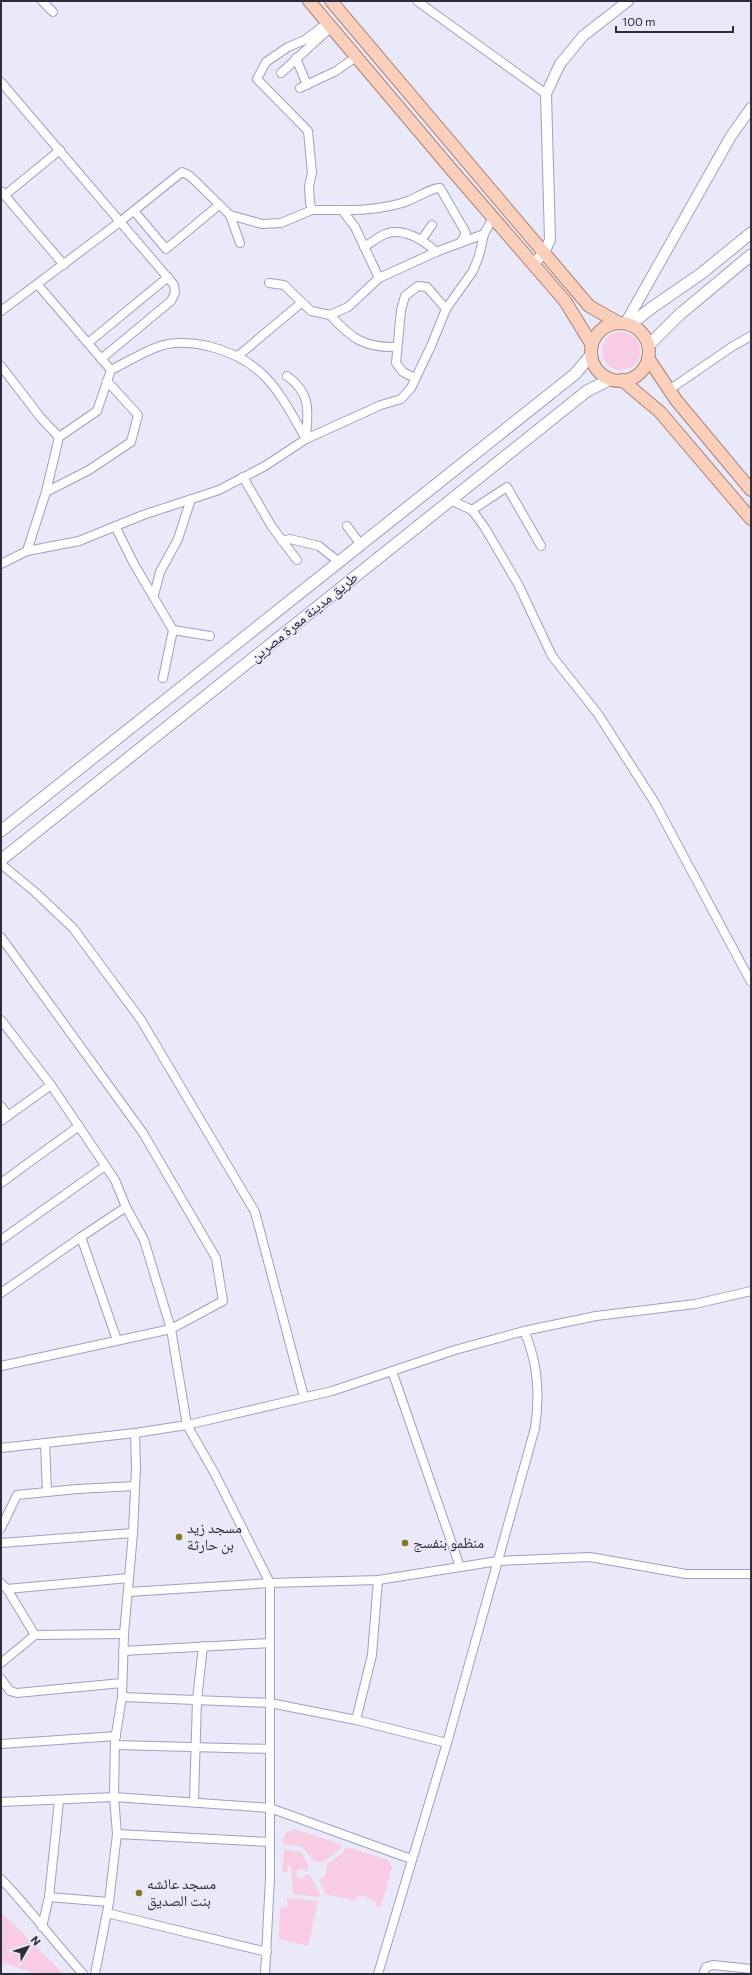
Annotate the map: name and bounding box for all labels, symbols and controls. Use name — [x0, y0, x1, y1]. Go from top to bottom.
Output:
scale bar — [616, 8, 733, 34]
text: 100 m — [622, 14, 656, 28]
street label: طريق مدينة معرة مصرين — [246, 567, 362, 667]
place label: مسجد زيد بن حارثة — [187, 1518, 242, 1555]
marker: مسجد زيد بن حارثة — [174, 1532, 184, 1542]
place label: منظمو بنفسج — [413, 1533, 484, 1553]
marker: منظمو بنفسج — [400, 1538, 410, 1548]
place label: مسجد عائشه بنت الصديق — [147, 1874, 216, 1911]
marker: مسجد عائشه بنت الصديق — [134, 1888, 144, 1898]
north arrow — [8, 1927, 48, 1967]
text: N — [29, 1933, 44, 1948]

